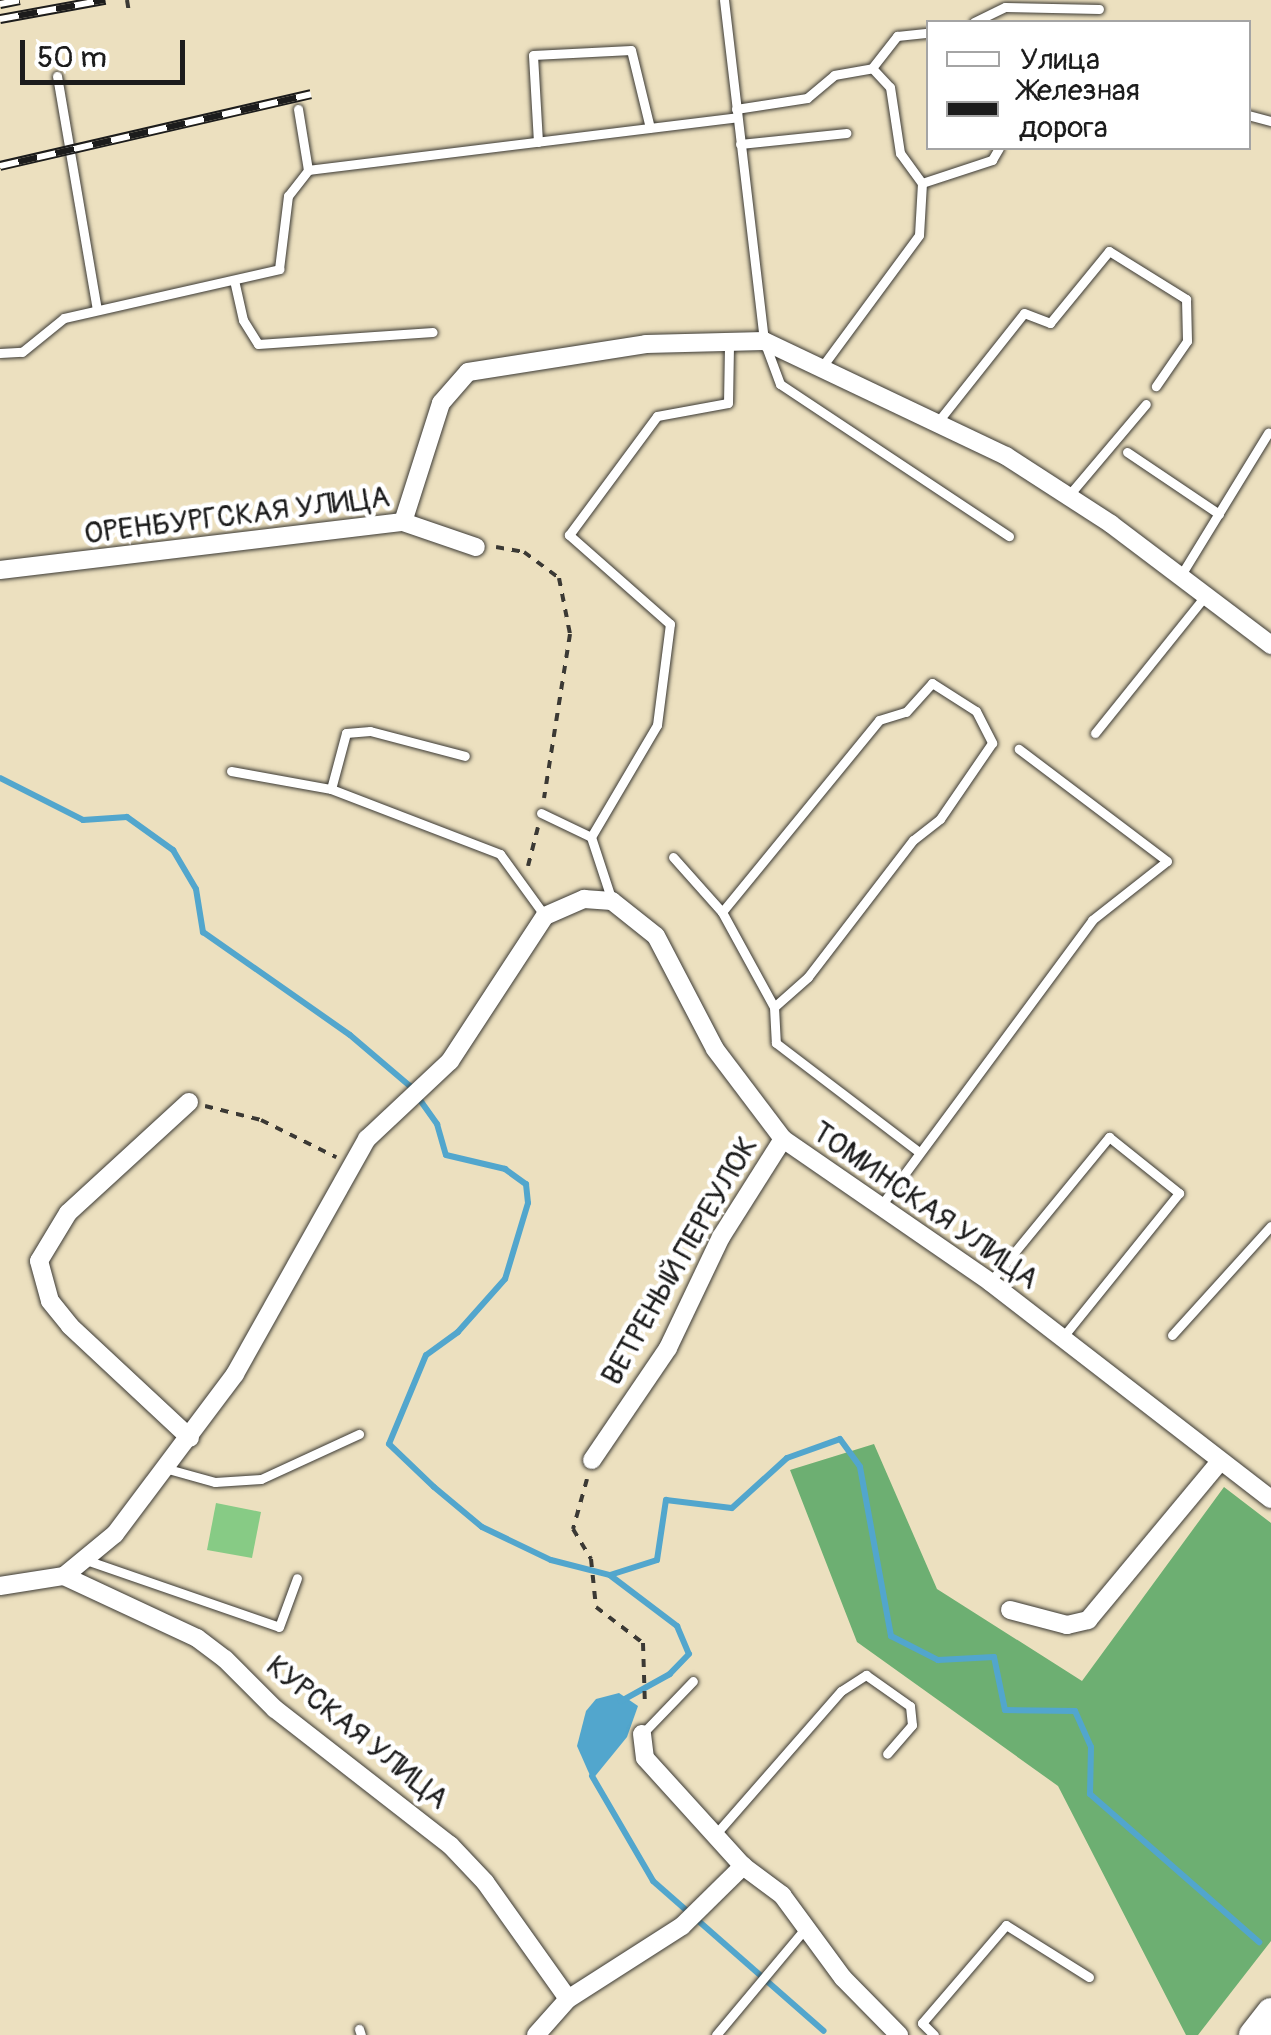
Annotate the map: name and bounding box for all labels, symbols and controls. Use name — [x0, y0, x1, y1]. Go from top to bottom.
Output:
scale bar — [25, 20, 190, 82]
legend — [926, 20, 1251, 150]
text: 50 m — [37, 39, 107, 76]
text: Улица — [1020, 41, 1100, 78]
text: Железная дорога — [1019, 72, 1140, 146]
street label: ОРЕНБУРГСКАЯ УЛИЦА — [82, 479, 392, 553]
street label: ТОМИНСКАЯ УЛИЦА — [805, 1114, 1045, 1298]
street label: ВЕТРЕНЫЙ ПЕРЕУЛОК — [594, 1130, 766, 1392]
street label: КУРСКАЯ УЛИЦА — [259, 1649, 455, 1817]

